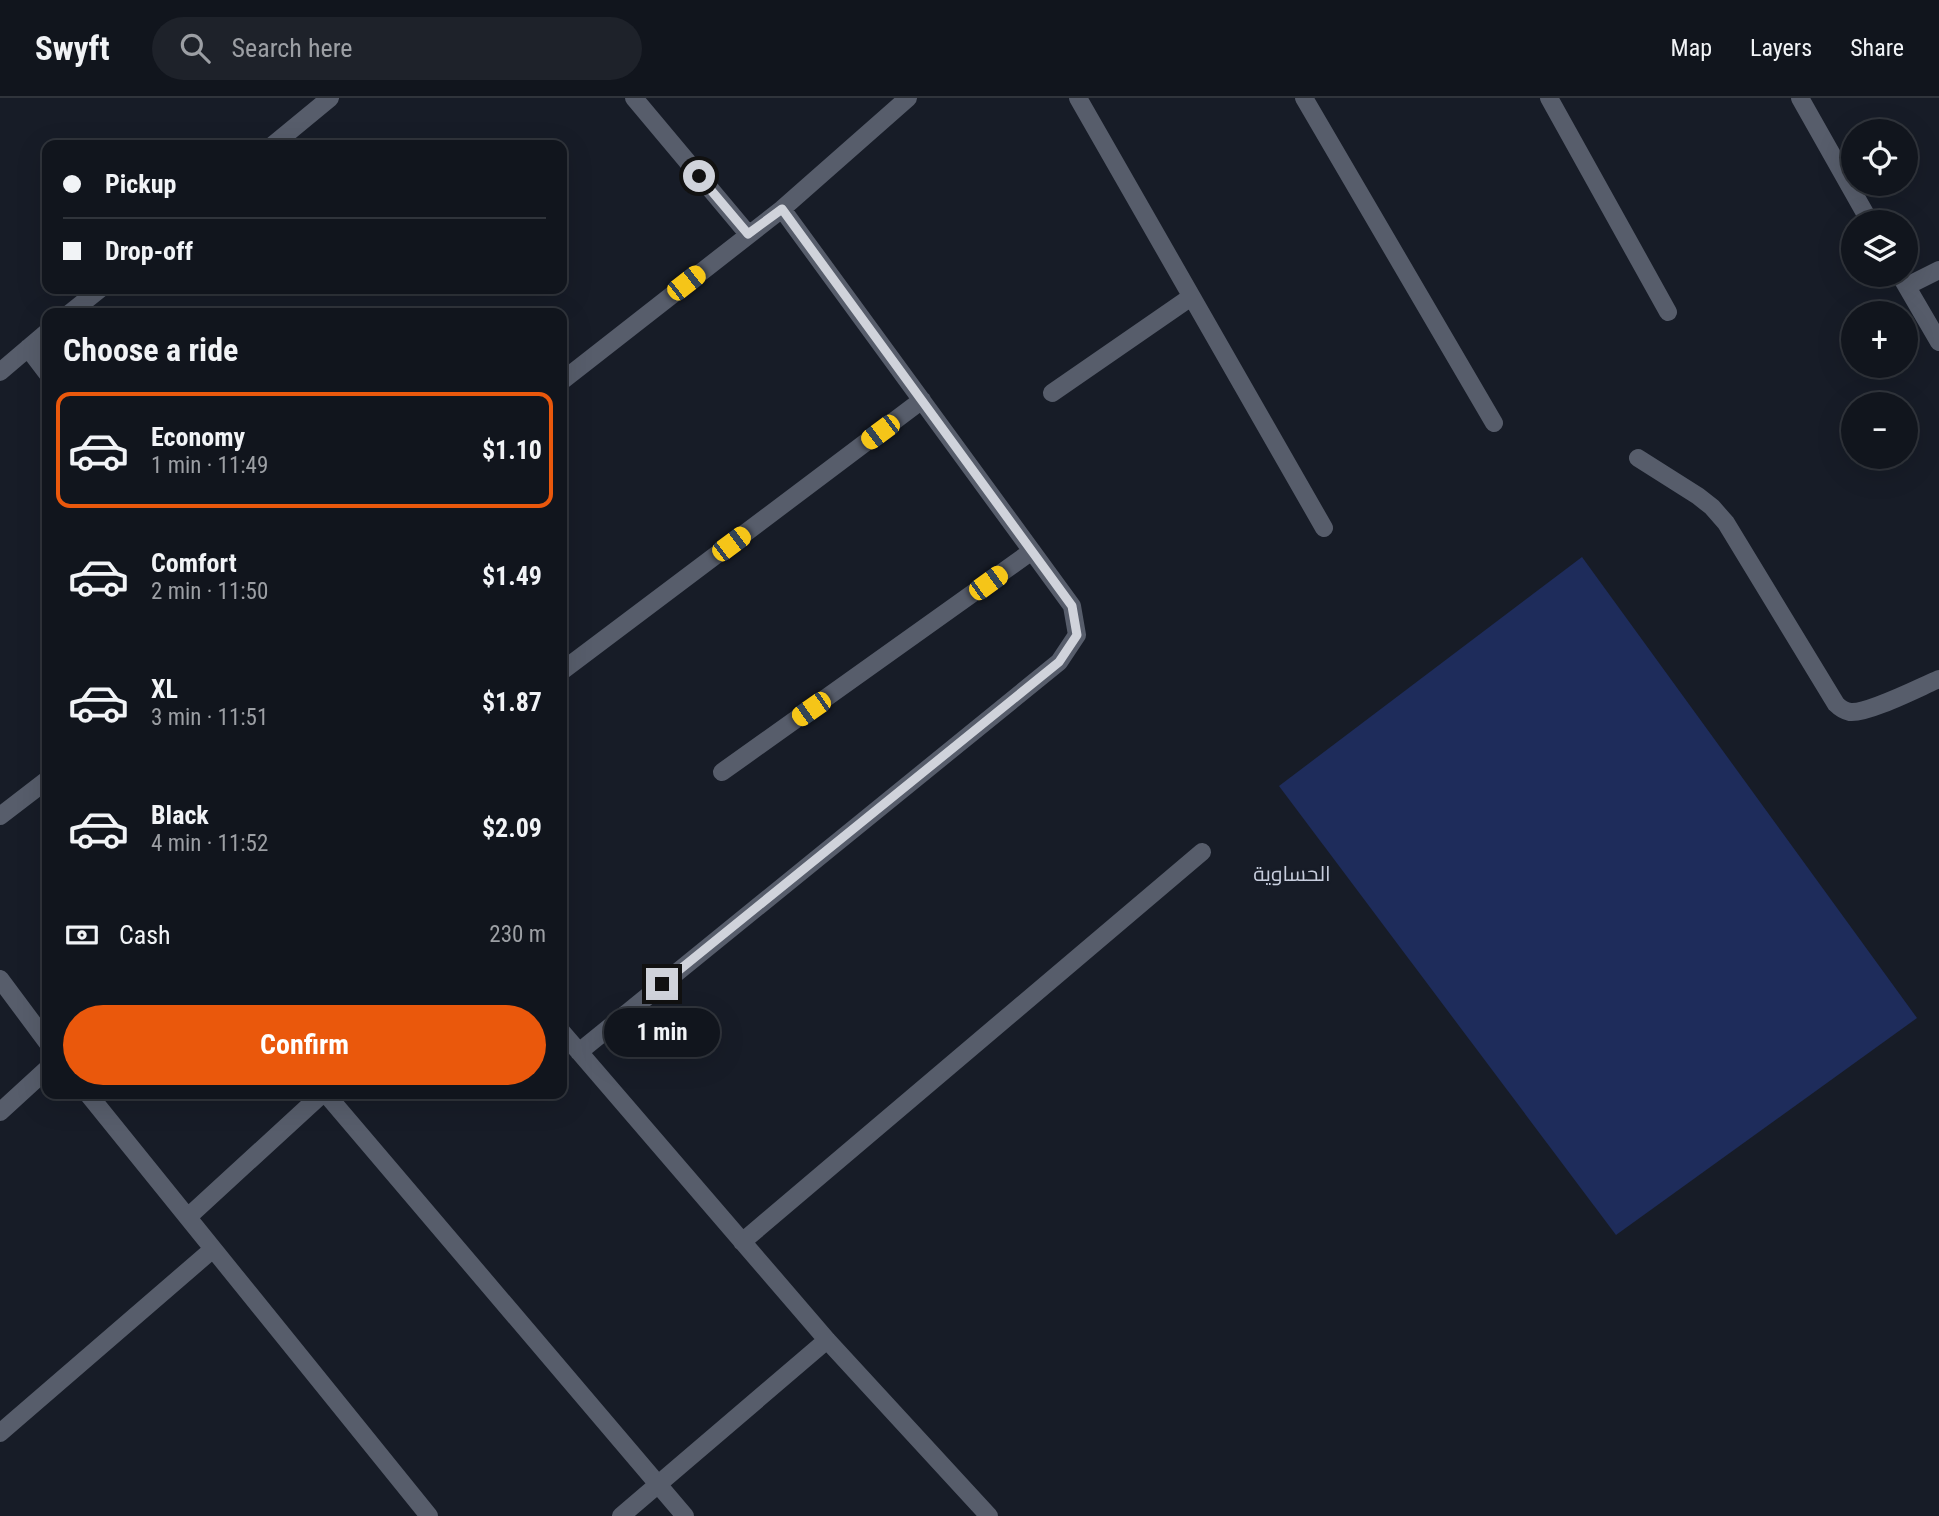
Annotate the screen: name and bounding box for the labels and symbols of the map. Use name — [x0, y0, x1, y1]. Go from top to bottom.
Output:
route start — [683, 160, 715, 192]
car — [663, 262, 710, 304]
car — [857, 411, 904, 453]
car — [708, 523, 755, 565]
car — [965, 562, 1012, 604]
car — [788, 688, 835, 730]
district label: الحساوية — [1253, 862, 1331, 886]
route end — [646, 968, 678, 1000]
callout: 1 min — [604, 1008, 720, 1057]

